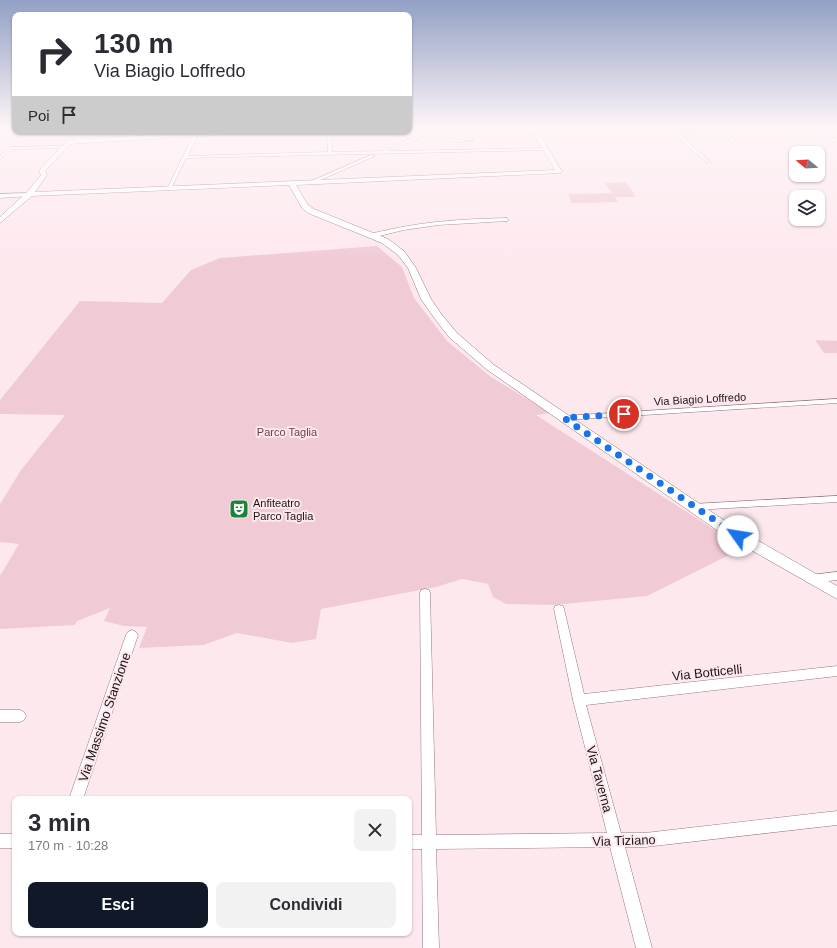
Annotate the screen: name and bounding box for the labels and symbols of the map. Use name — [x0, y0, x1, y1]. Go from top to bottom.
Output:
north arrow — [789, 146, 825, 182]
street label: Via Biagio Loffredo — [653, 391, 747, 407]
pin — [607, 397, 641, 431]
park label: Parco Taglia — [257, 426, 318, 438]
place label: Anfiteatro Parco Taglia — [253, 497, 314, 522]
theatre icon: Anfiteatro Parco Taglia — [228, 498, 250, 520]
position arrow — [717, 515, 759, 557]
street label: Via Massimo Stanzione — [75, 651, 134, 784]
street label: Via Botticelli — [671, 661, 743, 684]
street label: Via Taverna — [583, 744, 616, 815]
street label: Via Tiziano — [592, 832, 656, 849]

